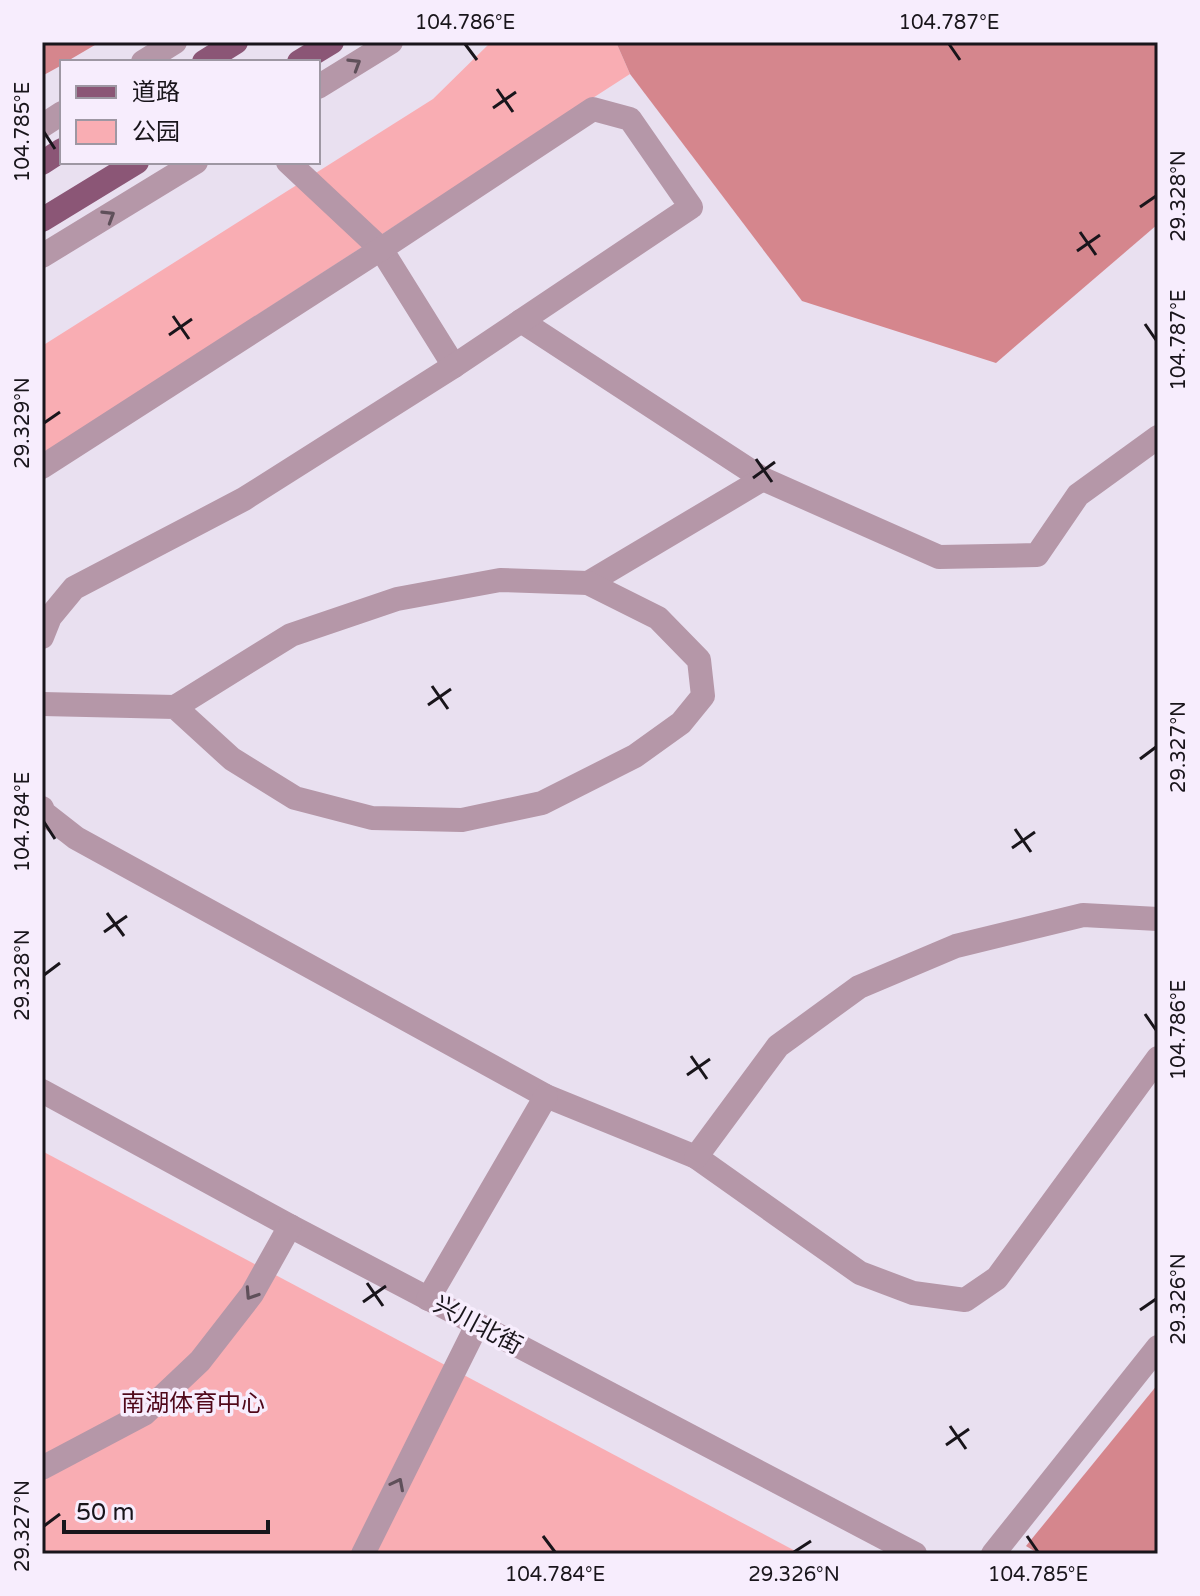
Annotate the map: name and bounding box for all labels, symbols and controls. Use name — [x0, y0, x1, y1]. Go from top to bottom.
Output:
text: 104.786°E — [415, 11, 515, 35]
text: 104.787°E — [898, 11, 1000, 35]
one-way arrow — [346, 59, 360, 74]
legend — [60, 60, 320, 164]
text: 道路 — [132, 78, 180, 107]
text: 104.785°E — [11, 82, 35, 182]
text: 公园 — [132, 118, 180, 147]
text: 29.328°N — [1167, 150, 1191, 242]
one-way arrow — [100, 210, 114, 225]
text: 104.787°E — [1167, 289, 1191, 391]
text: 29.329°N — [11, 377, 35, 469]
text: 29.327°N — [1167, 701, 1191, 793]
text: 104.784°E — [11, 772, 35, 872]
text: 29.328°N — [11, 929, 35, 1021]
text: 104.786°E — [1167, 980, 1191, 1080]
text: 29.326°N — [1167, 1253, 1191, 1345]
one-way arrow — [246, 1285, 261, 1300]
street label: 兴川北街 — [429, 1290, 527, 1361]
park label: 南湖体育中心 — [121, 1389, 265, 1418]
one-way arrow — [388, 1478, 404, 1493]
text: 29.327°N — [11, 1480, 35, 1572]
scale bar — [64, 1484, 268, 1534]
text: 50 m — [76, 1498, 134, 1527]
text: 104.784°E — [505, 1563, 605, 1587]
text: 29.326°N — [748, 1563, 840, 1587]
text: 104.785°E — [988, 1563, 1088, 1587]

